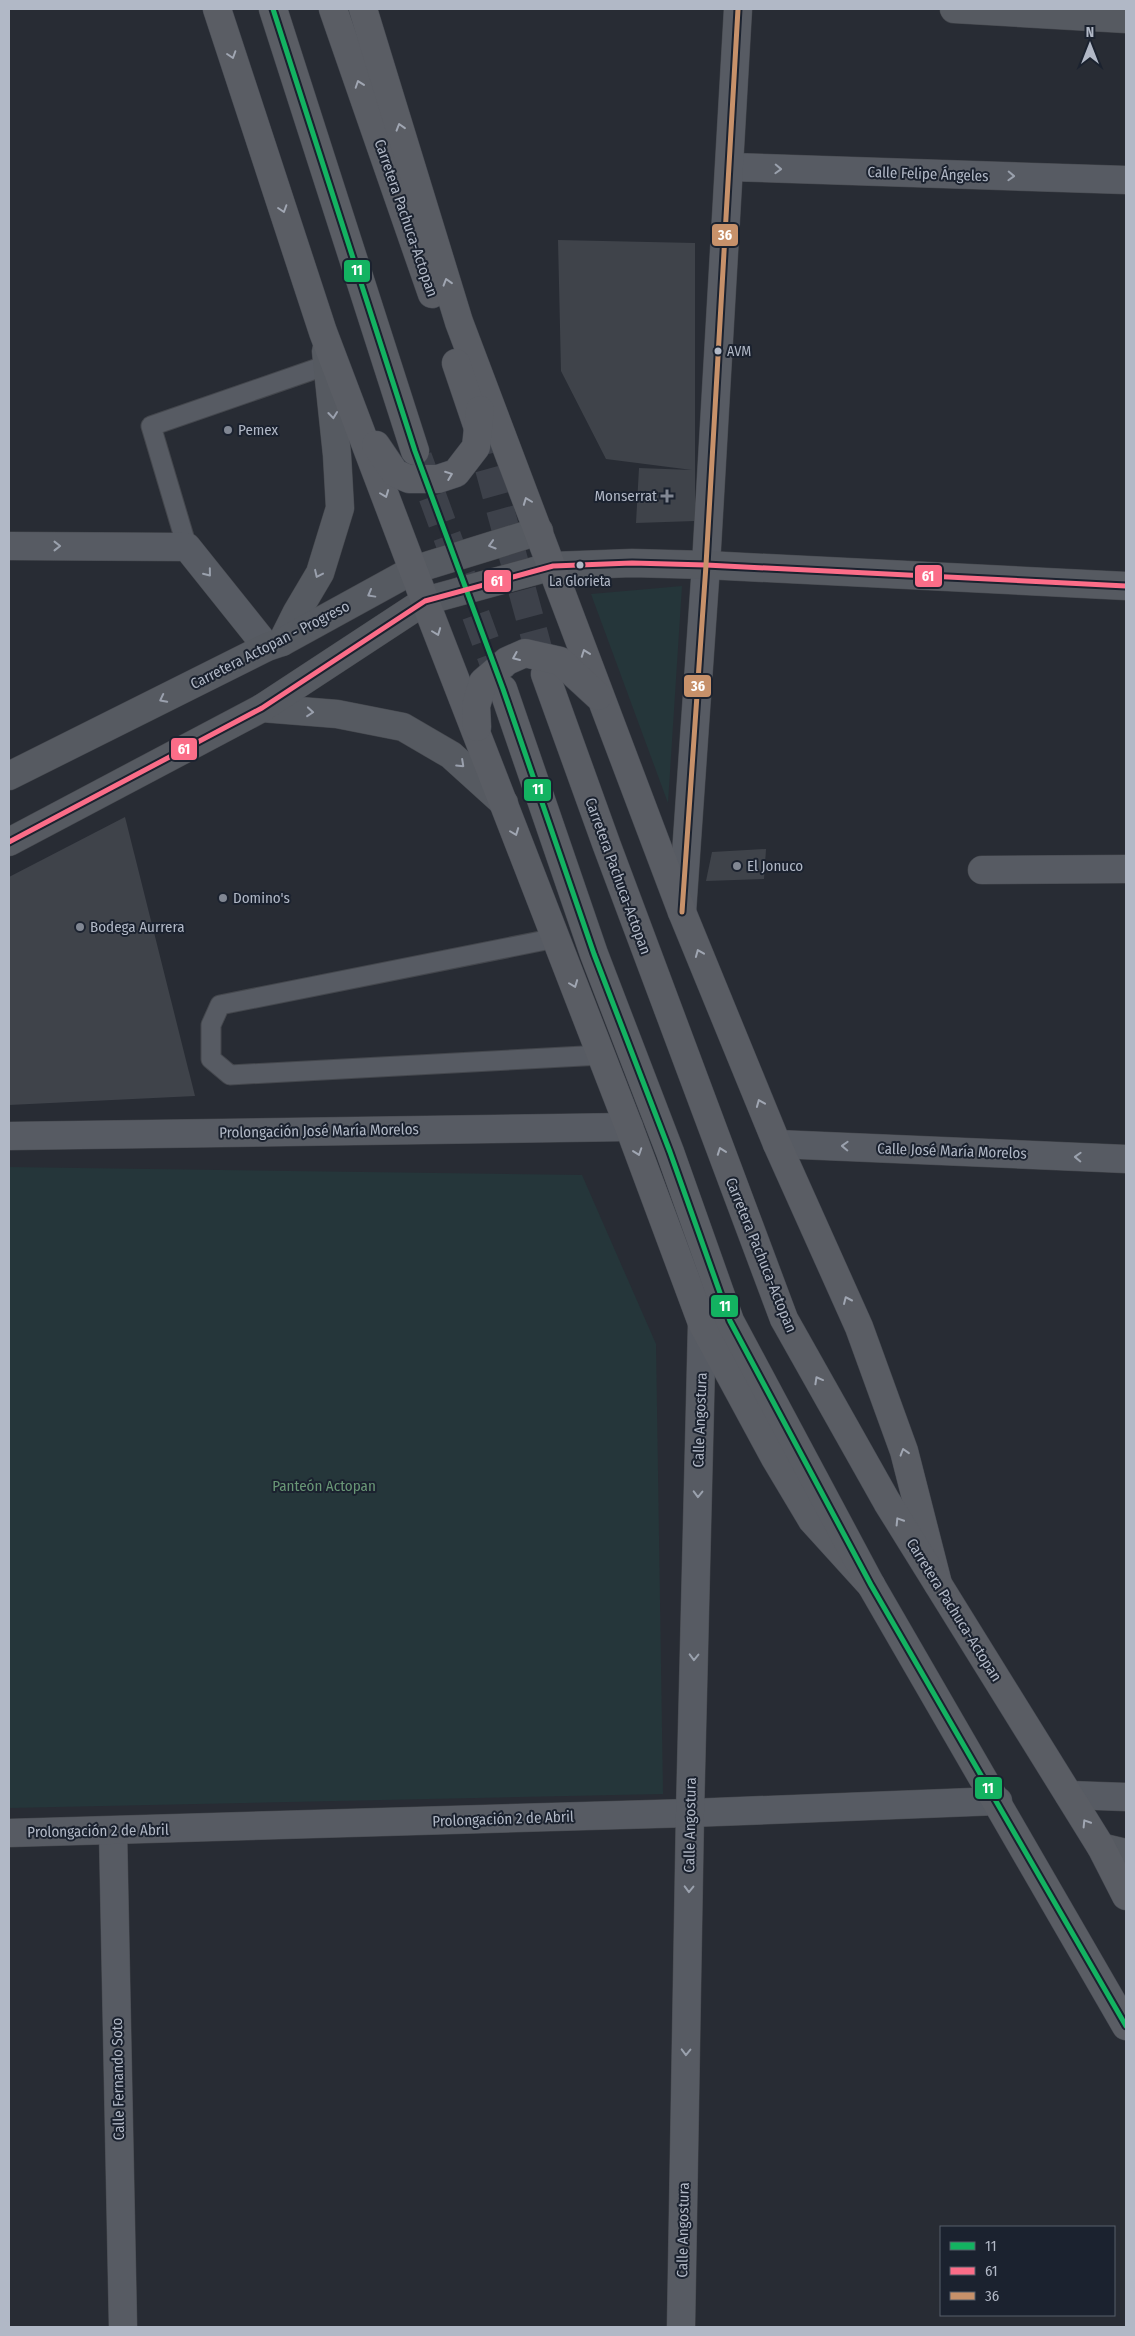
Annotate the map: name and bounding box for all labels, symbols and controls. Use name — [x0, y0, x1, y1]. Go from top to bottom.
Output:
north arrow — [1065, 20, 1115, 70]
text: N — [1086, 24, 1094, 41]
one-way arrow — [226, 50, 236, 59]
one-way arrow — [355, 80, 365, 89]
one-way arrow — [395, 123, 405, 132]
street label: Carretera Pachuca-Actopan — [371, 137, 441, 299]
street label: Calle Felipe Ángeles — [867, 163, 989, 185]
one-way arrow — [775, 164, 783, 174]
one-way arrow — [1007, 171, 1015, 182]
one-way arrow — [277, 205, 287, 213]
line badge: 36 — [711, 223, 739, 247]
text: 36 — [717, 227, 732, 244]
line badge: 11 — [343, 259, 371, 283]
text: 11 — [351, 262, 363, 279]
one-way arrow — [443, 279, 453, 287]
place label: AVM — [727, 343, 751, 360]
marker: AVM — [713, 346, 723, 356]
one-way arrow — [327, 411, 338, 419]
place label: Pemex — [238, 421, 279, 439]
marker: Pemex — [222, 424, 234, 436]
one-way arrow — [444, 471, 453, 481]
place label: Monserrat — [594, 487, 657, 505]
one-way arrow — [379, 489, 389, 498]
marker: Monserrat — [661, 490, 673, 502]
one-way arrow — [523, 497, 533, 505]
one-way arrow — [489, 540, 497, 550]
one-way arrow — [54, 541, 62, 551]
marker: La Glorieta — [575, 560, 585, 570]
line badge: 61 — [914, 564, 943, 588]
one-way arrow — [202, 567, 210, 576]
text: 61 — [922, 568, 934, 585]
one-way arrow — [314, 569, 325, 578]
line badge: 61 — [483, 569, 512, 593]
text: 61 — [491, 573, 503, 590]
place label: La Glorieta — [549, 573, 611, 590]
one-way arrow — [367, 587, 376, 597]
street label: Carretera Actopan - Progreso — [187, 597, 353, 693]
one-way arrow — [431, 627, 441, 636]
one-way arrow — [581, 649, 591, 657]
one-way arrow — [512, 651, 521, 662]
line badge: 36 — [683, 674, 712, 698]
text: 36 — [690, 678, 705, 695]
one-way arrow — [160, 693, 169, 703]
one-way arrow — [307, 706, 315, 717]
line badge: 61 — [170, 737, 198, 761]
text: 61 — [178, 741, 190, 758]
one-way arrow — [455, 758, 464, 767]
line badge: 11 — [523, 778, 552, 802]
text: 11 — [532, 781, 544, 798]
street label: Carretera Pachuca-Actopan — [581, 795, 655, 957]
one-way arrow — [509, 827, 519, 836]
place label: El Jonuco — [747, 857, 803, 875]
marker: El Jonuco — [731, 860, 743, 872]
place label: Domino's — [233, 889, 290, 907]
marker: Domino's — [217, 892, 229, 904]
place label: Bodega Aurrera — [90, 918, 185, 936]
marker: Bodega Aurrera — [74, 921, 86, 933]
one-way arrow — [694, 949, 705, 958]
one-way arrow — [568, 979, 578, 988]
one-way arrow — [756, 1099, 767, 1108]
street label: Prolongación José María Morelos — [219, 1120, 419, 1142]
street label: Calle José María Morelos — [877, 1139, 1027, 1163]
one-way arrow — [841, 1141, 849, 1152]
one-way arrow — [632, 1147, 642, 1156]
one-way arrow — [717, 1147, 727, 1155]
one-way arrow — [1073, 1151, 1081, 1162]
street label: Carretera Pachuca-Actopan — [722, 1175, 800, 1335]
line badge: 11 — [710, 1294, 739, 1318]
one-way arrow — [843, 1296, 854, 1305]
text: 11 — [719, 1298, 731, 1315]
street label: Calle Angostura — [689, 1372, 711, 1468]
one-way arrow — [814, 1377, 824, 1386]
one-way arrow — [899, 1448, 909, 1457]
park label: Panteón Actopan — [272, 1477, 376, 1495]
one-way arrow — [692, 1491, 703, 1499]
one-way arrow — [896, 1518, 905, 1527]
street label: Carretera Pachuca-Actopan — [903, 1535, 1005, 1685]
one-way arrow — [689, 1654, 699, 1661]
line badge: 11 — [974, 1776, 1003, 1800]
street label: Calle Angostura — [680, 1777, 700, 1873]
text: 11 — [982, 1780, 994, 1797]
street label: Prolongación 2 de Abril — [432, 1808, 574, 1830]
one-way arrow — [1082, 1819, 1092, 1828]
street label: Prolongación 2 de Abril — [27, 1821, 169, 1841]
one-way arrow — [684, 1886, 694, 1894]
street label: Calle Fernando Soto — [108, 2017, 128, 2140]
one-way arrow — [681, 2048, 691, 2056]
street label: Calle Angostura — [673, 2182, 693, 2278]
legend — [940, 2226, 1115, 2316]
text: 11 — [985, 2237, 997, 2255]
text: 61 — [985, 2262, 998, 2280]
text: 36 — [985, 2287, 999, 2305]

